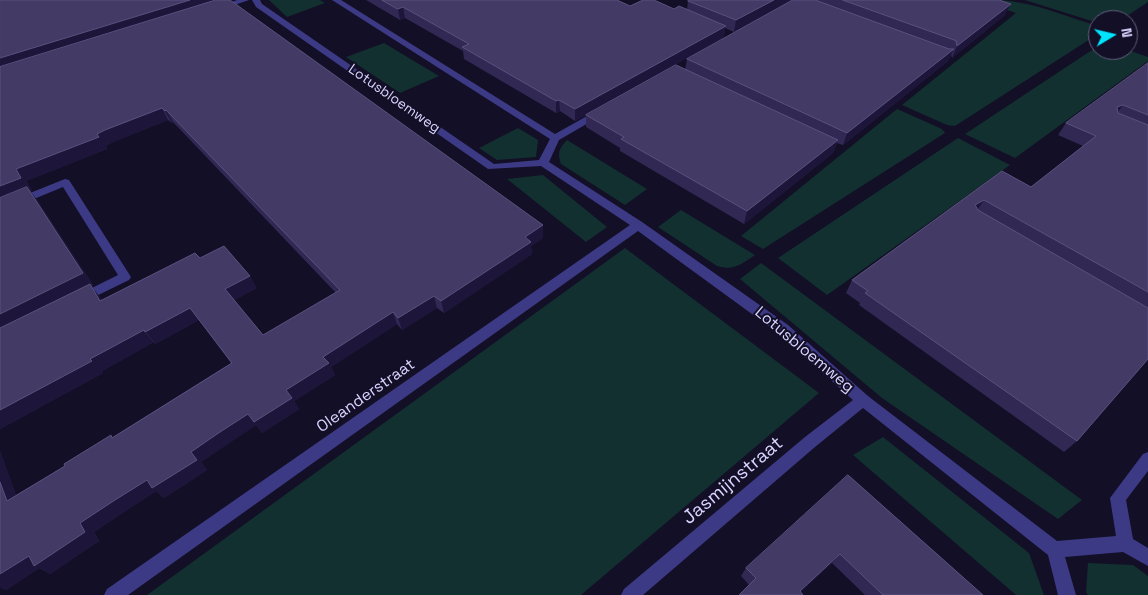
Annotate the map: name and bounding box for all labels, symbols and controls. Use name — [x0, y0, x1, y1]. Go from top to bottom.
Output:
north arrow — [1088, 10, 1138, 60]
text: N — [1117, 27, 1136, 39]
street label: Lotusbloemweg — [345, 61, 443, 137]
street label: Lotusbloemweg — [751, 303, 857, 397]
street label: Oleanderstraat — [313, 355, 419, 437]
street label: Jasmijnstraat — [678, 432, 788, 530]

